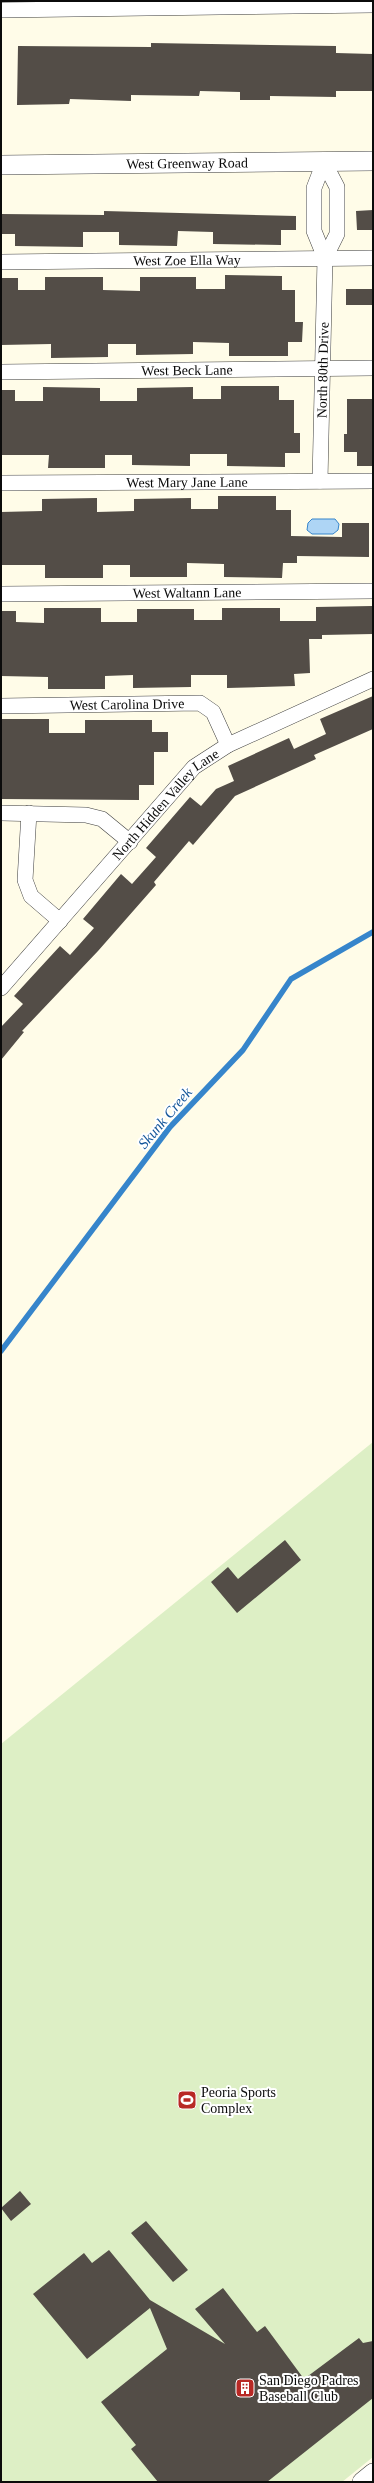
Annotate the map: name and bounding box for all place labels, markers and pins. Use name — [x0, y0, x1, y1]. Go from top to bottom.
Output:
place label: Peoria Sports Complex — [201, 2085, 276, 2116]
sports icon: Peoria Sports Complex — [176, 2089, 198, 2111]
place label: San Diego Padres Baseball Club — [259, 2373, 359, 2404]
building icon: San Diego Padres Baseball Club — [234, 2377, 256, 2399]

